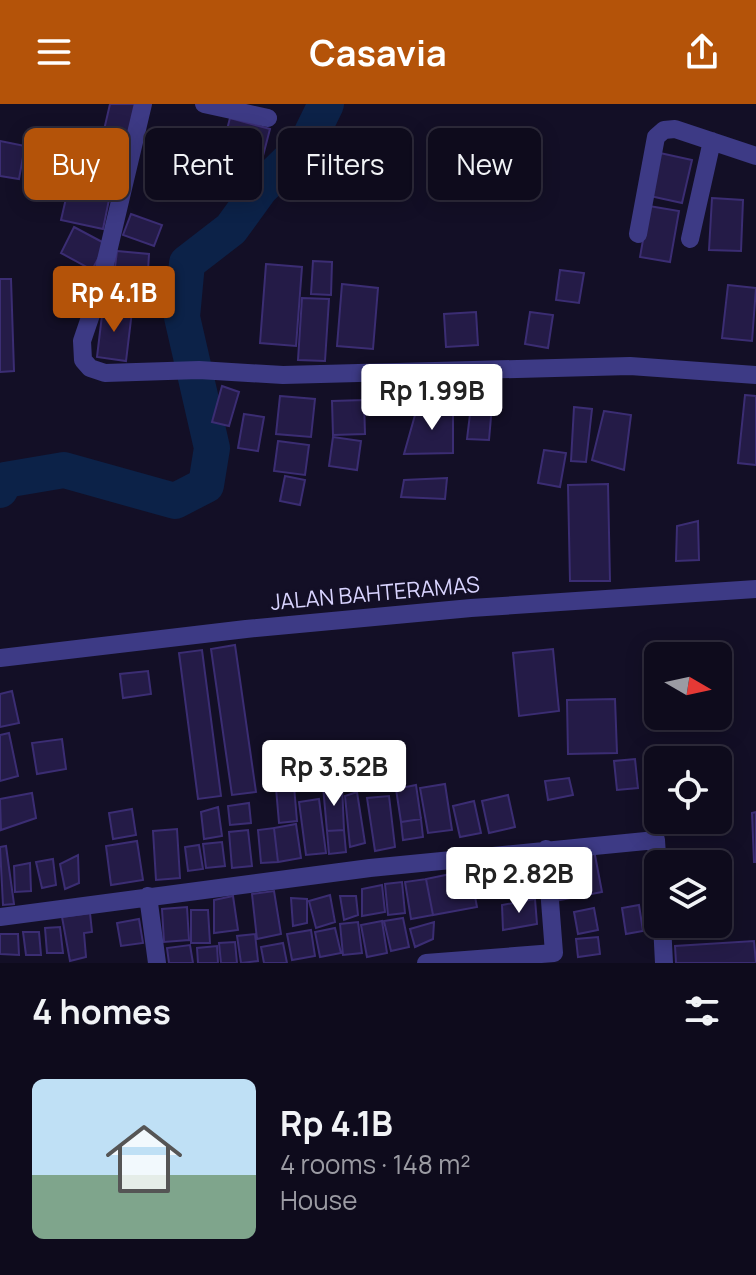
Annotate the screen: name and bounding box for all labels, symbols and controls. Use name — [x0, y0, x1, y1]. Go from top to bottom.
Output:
text: Casavia — [309, 28, 447, 77]
icon: menu — [32, 30, 76, 74]
icon: share — [680, 30, 724, 74]
chip: Buy — [24, 128, 129, 200]
chip: Rent — [145, 128, 262, 200]
chip: Filters — [278, 128, 412, 200]
chip: New — [428, 128, 541, 200]
pin: Rp 4.1B — [40, 266, 188, 334]
text: Rp 4.1B — [71, 274, 157, 310]
pin: Rp 1.99B — [349, 364, 515, 432]
text: Rp 1.99B — [379, 372, 485, 408]
street label: JALAN BAHTERAMAS — [269, 569, 481, 617]
north arrow — [644, 642, 732, 730]
map controls — [644, 642, 732, 938]
pin: Rp 3.52B — [251, 740, 417, 808]
button: locate — [644, 746, 732, 834]
text: Rp 3.52B — [280, 748, 388, 784]
pin: Rp 2.82B — [436, 847, 602, 915]
button: layers — [644, 850, 732, 938]
text: Rp 2.82B — [464, 855, 574, 891]
text: 4 homes — [32, 988, 171, 1034]
icon: filters — [680, 989, 724, 1033]
text: Rp 4.1B — [280, 1100, 393, 1146]
icon: home — [96, 1111, 192, 1207]
text: 4 rooms · 148 m² — [280, 1146, 471, 1182]
text: House — [280, 1182, 357, 1218]

